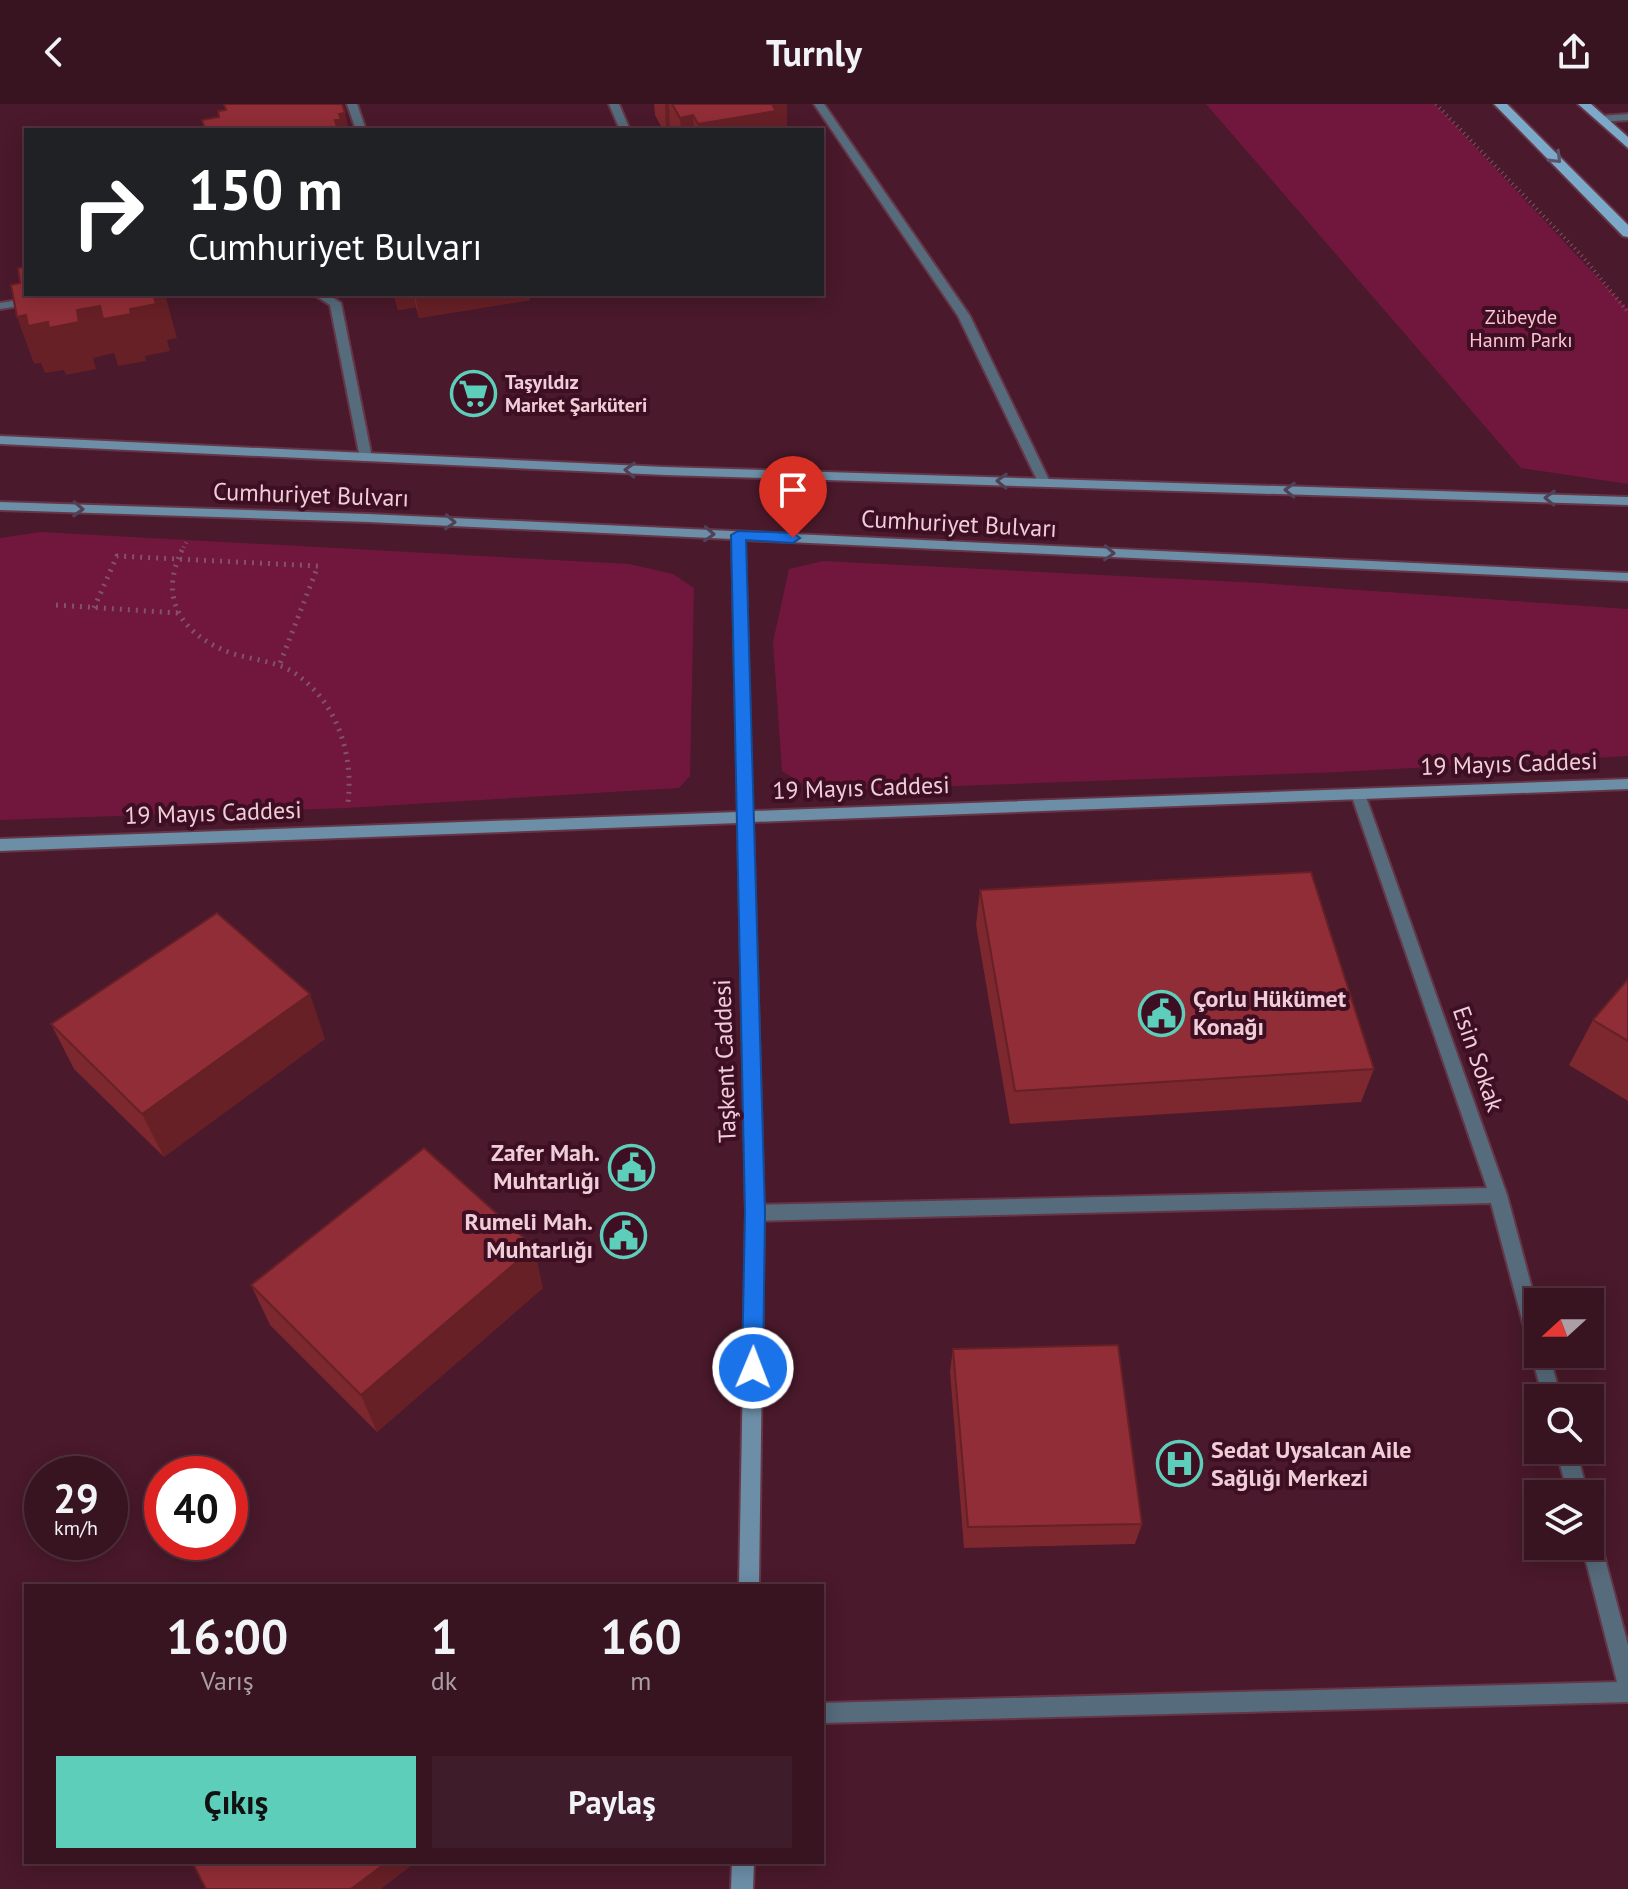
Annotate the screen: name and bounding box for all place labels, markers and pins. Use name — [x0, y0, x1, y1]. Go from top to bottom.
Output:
supermarket icon: Taşyıldız Market Şarküteri — [450, 369, 498, 417]
place label: Taşyıldız Market Şarküteri — [505, 369, 647, 418]
pin — [759, 456, 827, 538]
place label: Çorlu Hükümet Konağı — [1193, 983, 1347, 1042]
public building icon: Çorlu Hükümet Konağı — [1138, 989, 1186, 1037]
place label: Zafer Mah. Muhtarlığı — [491, 1137, 600, 1196]
public building icon: Zafer Mah. Muhtarlığı — [607, 1143, 655, 1191]
place label: Rumeli Mah. Muhtarlığı — [464, 1206, 593, 1265]
public building icon: Rumeli Mah. Muhtarlığı — [600, 1212, 648, 1260]
place label: Sedat Uysalcan Aile Sağlığı Merkezi — [1211, 1434, 1412, 1493]
hospital icon: Sedat Uysalcan Aile Sağlığı Merkezi — [1156, 1440, 1204, 1488]

